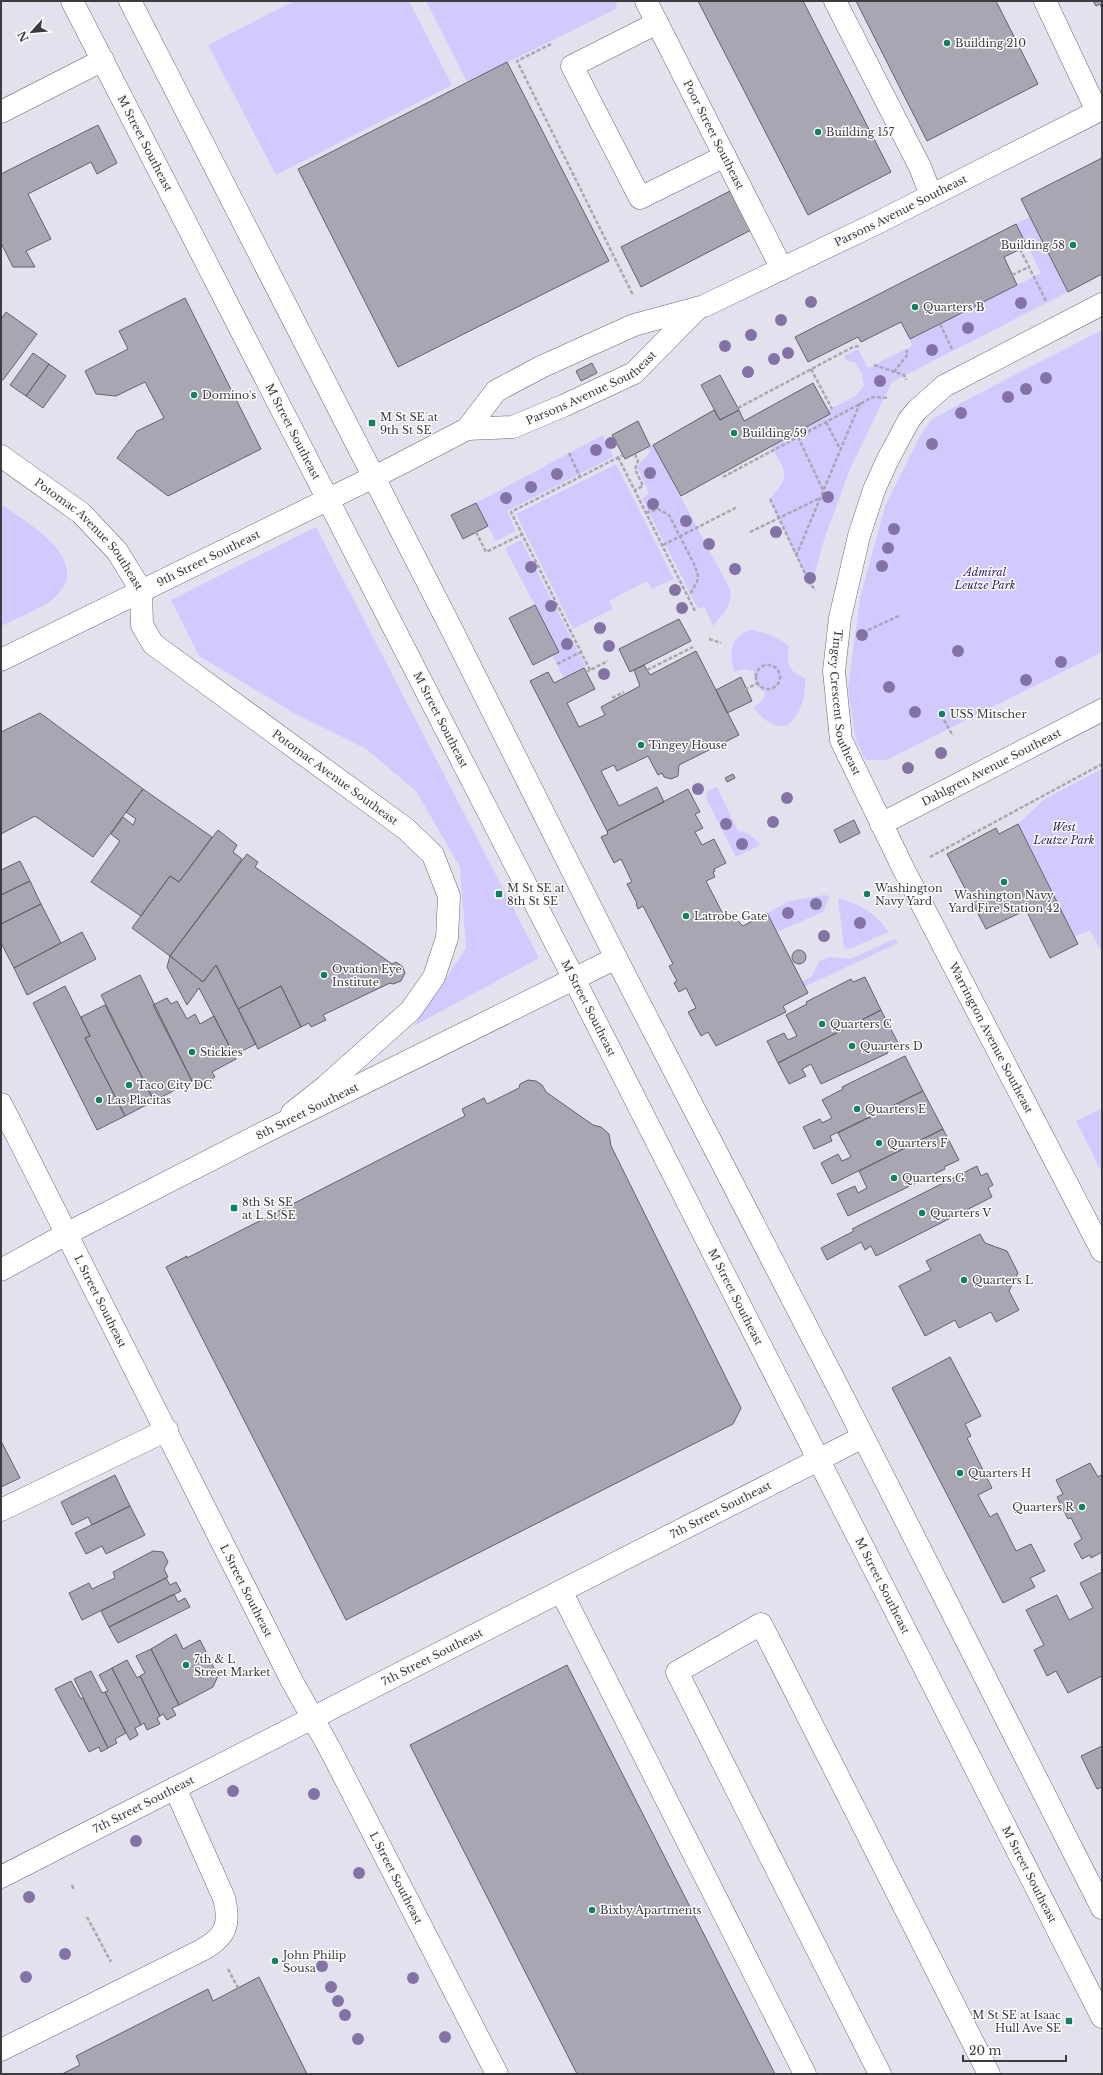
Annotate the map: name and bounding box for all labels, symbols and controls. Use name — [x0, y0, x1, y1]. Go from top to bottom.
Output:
north arrow — [12, 12, 52, 52]
text: N — [14, 28, 32, 44]
place label: Building 210 — [955, 36, 1026, 50]
marker: Building 210 — [942, 38, 952, 48]
street label: Poor Street Southeast — [680, 78, 748, 193]
street label: M Street Southeast — [115, 93, 176, 195]
place label: Building 157 — [826, 125, 895, 139]
marker: Building 157 — [813, 127, 823, 137]
street label: Parsons Avenue Southeast — [832, 171, 970, 250]
place label: Building 58 — [1001, 238, 1065, 252]
marker: Building 58 — [1068, 240, 1078, 250]
place label: Quarters B — [923, 300, 984, 314]
marker: Quarters B — [910, 302, 920, 312]
street label: Parsons Avenue Southeast — [524, 347, 660, 428]
street label: M Street Southeast — [262, 381, 324, 483]
place label: Domino's — [202, 388, 256, 402]
marker: Domino's — [189, 390, 199, 400]
place label: M St SE at 9th St SE — [380, 410, 439, 437]
marker: M St SE at 9th St SE — [367, 418, 377, 428]
place label: Building 59 — [742, 426, 807, 440]
marker: Building 59 — [729, 428, 739, 438]
street label: Potomac Avenue Southeast — [32, 475, 147, 593]
street label: 9th Street Southeast — [154, 527, 263, 589]
park label: Admiral Leutze Park — [953, 565, 1016, 592]
street label: Tingey Crescent Southeast — [827, 628, 864, 778]
street label: M Street Southeast — [410, 669, 472, 771]
place label: USS Mitscher — [950, 707, 1027, 721]
marker: USS Mitscher — [937, 709, 947, 719]
street label: Dahlgren Avenue Southeast — [919, 725, 1064, 809]
street label: Potomac Avenue Southeast — [269, 727, 402, 828]
place label: Tingey House — [649, 738, 727, 752]
marker: Tingey House — [636, 740, 646, 750]
park label: West Leutze Park — [1032, 820, 1095, 847]
marker: Washington Navy Yard Fire Station 42 — [999, 877, 1009, 887]
place label: M St SE at 8th St SE — [507, 881, 566, 908]
place label: Washington Navy Yard — [874, 881, 943, 908]
place label: Washington Navy Yard Fire Station 42 — [948, 888, 1060, 915]
marker: M St SE at 8th St SE — [494, 889, 504, 899]
marker: Washington Navy Yard — [862, 889, 872, 899]
place label: Latrobe Gate — [694, 909, 767, 923]
marker: Latrobe Gate — [681, 911, 691, 921]
street label: M Street Southeast — [558, 957, 620, 1060]
street label: Warrington Avenue Southeast — [946, 959, 1037, 1116]
place label: Ovation Eye Institute — [332, 962, 402, 989]
marker: Ovation Eye Institute — [319, 970, 329, 980]
place label: Quarters C — [830, 1017, 892, 1031]
marker: Quarters C — [817, 1019, 827, 1029]
place label: Quarters D — [860, 1039, 923, 1053]
marker: Quarters D — [847, 1041, 857, 1051]
place label: Stickies — [200, 1045, 243, 1059]
marker: Stickies — [187, 1047, 197, 1057]
place label: Taco City DC — [137, 1078, 212, 1092]
street label: 8th Street Southeast — [253, 1079, 362, 1143]
marker: Taco City DC — [124, 1080, 134, 1090]
place label: Las Placitas — [107, 1093, 171, 1107]
marker: Las Placitas — [94, 1095, 104, 1105]
place label: Quarters E — [865, 1102, 926, 1116]
marker: Quarters E — [852, 1104, 862, 1114]
place label: Quarters F — [887, 1136, 948, 1150]
marker: Quarters F — [874, 1138, 884, 1148]
place label: Quarters G — [902, 1171, 965, 1185]
marker: Quarters G — [889, 1173, 899, 1183]
place label: 8th St SE at L St SE — [242, 1195, 296, 1222]
marker: 8th St SE at L St SE — [229, 1203, 239, 1213]
place label: Quarters V — [930, 1206, 992, 1220]
marker: Quarters V — [917, 1208, 927, 1218]
street label: M Street Southeast — [705, 1246, 766, 1348]
street label: L Street Southeast — [71, 1253, 130, 1351]
place label: Quarters L — [972, 1273, 1033, 1287]
marker: Quarters L — [959, 1275, 969, 1285]
place label: Quarters H — [968, 1466, 1031, 1480]
marker: Quarters H — [955, 1468, 965, 1478]
street label: 7th Street Southeast — [668, 1478, 774, 1541]
place label: Quarters R — [1012, 1500, 1074, 1514]
marker: Quarters R — [1077, 1502, 1087, 1512]
street label: M Street Southeast — [852, 1535, 913, 1637]
street label: L Street Southeast — [217, 1542, 276, 1640]
street label: 7th Street Southeast — [379, 1625, 486, 1689]
place label: 7th & L Street Market — [194, 1652, 271, 1679]
marker: 7th & L Street Market — [181, 1660, 191, 1670]
street label: 7th Street Southeast — [91, 1772, 197, 1836]
street label: M Street Southeast — [999, 1824, 1060, 1926]
street label: L Street Southeast — [367, 1829, 426, 1927]
place label: Bixby Apartments — [600, 1903, 702, 1917]
marker: Bixby Apartments — [587, 1905, 597, 1915]
place label: John Philip Sousa — [281, 1948, 346, 1975]
marker: John Philip Sousa — [270, 1956, 280, 1966]
place label: M St SE at Isaac Hull Ave SE — [972, 2008, 1061, 2035]
marker: M St SE at Isaac Hull Ave SE — [1064, 2016, 1074, 2026]
scale bar — [963, 2037, 1066, 2063]
text: 20 m — [969, 2043, 1001, 2058]

